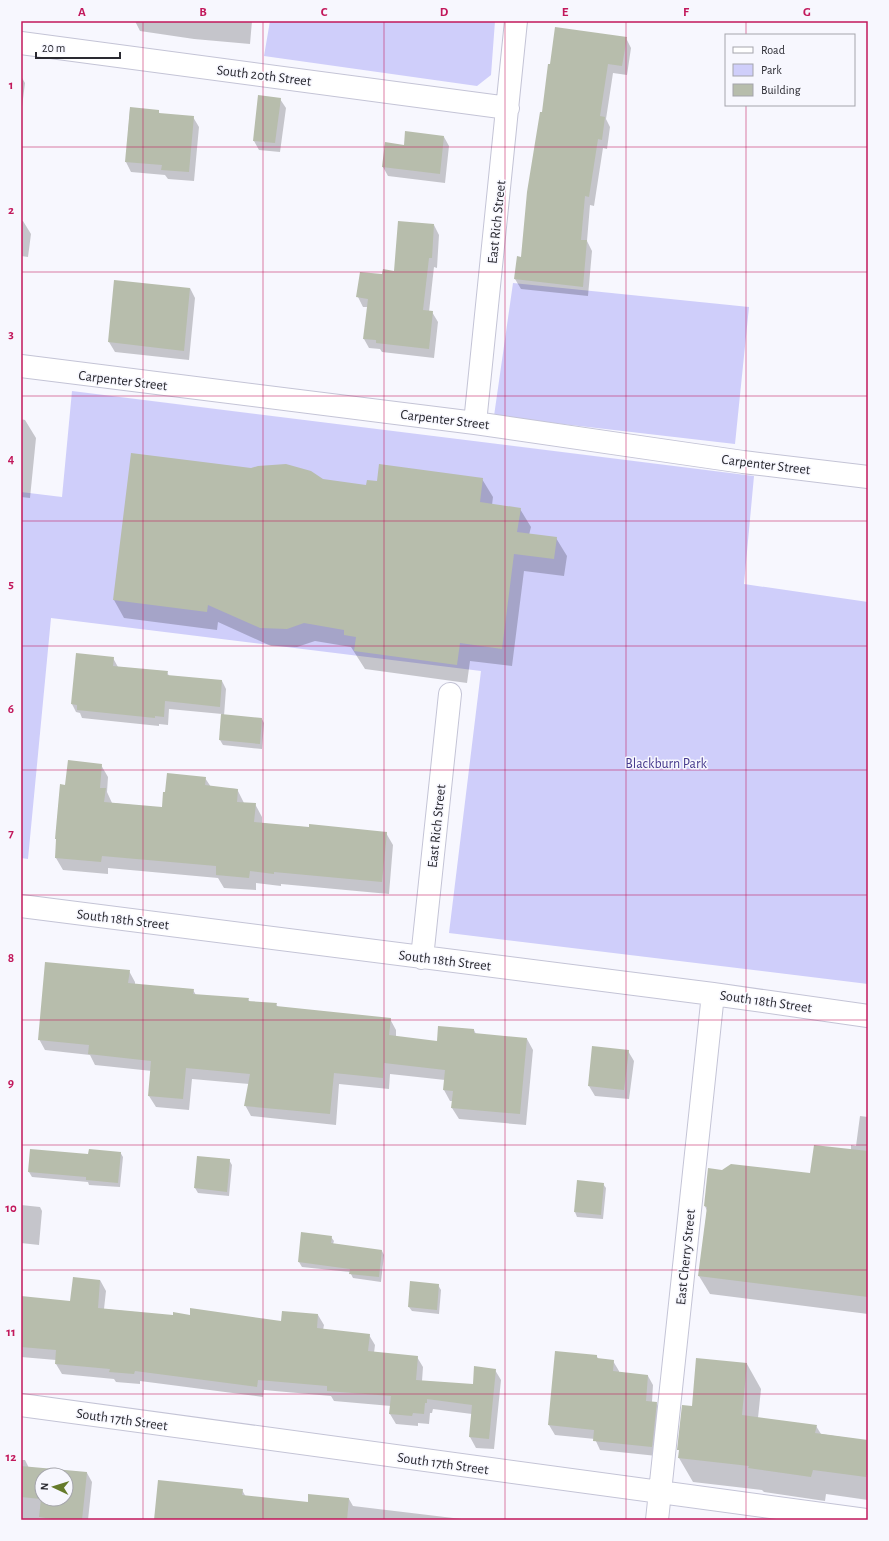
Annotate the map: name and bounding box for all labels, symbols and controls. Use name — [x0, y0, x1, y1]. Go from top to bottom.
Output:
text: A — [78, 6, 86, 19]
text: B — [199, 6, 207, 19]
text: C — [321, 6, 328, 19]
text: D — [440, 6, 449, 19]
text: E — [562, 6, 569, 19]
text: F — [683, 6, 690, 19]
text: G — [803, 6, 811, 19]
scale bar — [36, 34, 120, 60]
legend — [725, 34, 855, 106]
text: 20 m — [42, 42, 65, 54]
text: Road — [761, 44, 785, 56]
street label: South 20th Street — [216, 63, 312, 89]
text: Park — [761, 64, 782, 76]
text: 1 — [9, 79, 13, 92]
text: Building — [761, 84, 801, 96]
street label: East Rich Street — [486, 179, 508, 265]
text: 2 — [8, 204, 14, 217]
text: 3 — [8, 328, 14, 341]
street label: Carpenter Street — [78, 369, 169, 393]
street label: Carpenter Street — [400, 408, 491, 432]
text: 4 — [8, 453, 15, 466]
street label: Carpenter Street — [721, 453, 812, 477]
text: 5 — [8, 578, 14, 591]
text: 6 — [8, 703, 14, 716]
park label: Blackburn Park — [625, 757, 707, 771]
street label: East Rich Street — [426, 783, 448, 869]
text: 7 — [8, 827, 14, 840]
street label: South 18th Street — [76, 907, 170, 933]
street label: South 18th Street — [398, 948, 492, 974]
text: 8 — [8, 952, 14, 965]
street label: South 18th Street — [719, 989, 813, 1015]
text: 9 — [8, 1077, 14, 1090]
text: 10 — [5, 1202, 17, 1215]
street label: East Cherry Street — [674, 1208, 698, 1306]
text: 11 — [6, 1326, 16, 1339]
street label: South 17th Street — [75, 1407, 169, 1433]
text: 12 — [6, 1451, 16, 1464]
street label: South 17th Street — [396, 1451, 490, 1477]
north arrow — [34, 1467, 74, 1507]
text: N — [39, 1482, 50, 1491]

